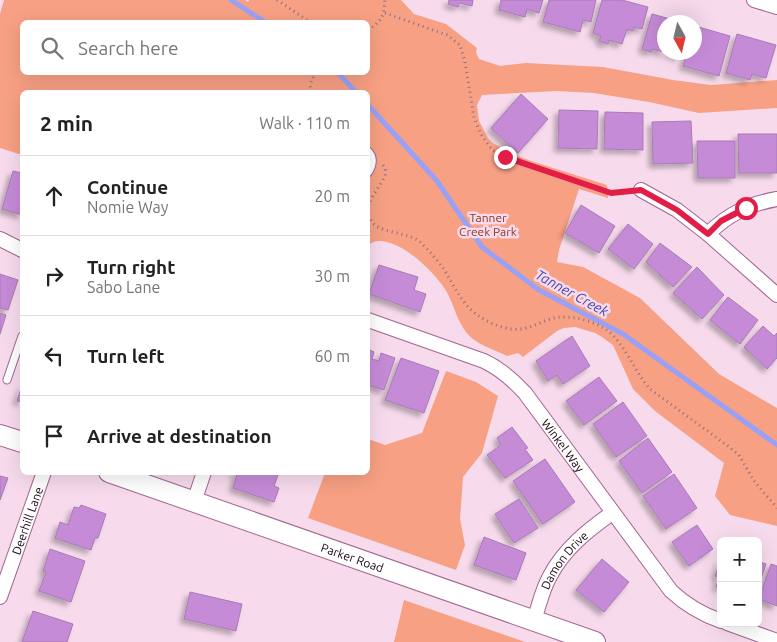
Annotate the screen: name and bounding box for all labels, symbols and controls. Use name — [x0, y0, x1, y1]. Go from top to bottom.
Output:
north arrow — [657, 15, 702, 60]
search box — [20, 20, 370, 75]
icon: search — [38, 34, 66, 62]
text: Search here — [78, 37, 178, 59]
text: 2 min — [40, 111, 93, 135]
text: Walk · 110 m — [259, 114, 350, 132]
route end — [494, 146, 517, 169]
text: Continue — [87, 176, 168, 198]
icon: ahead — [40, 182, 68, 210]
text: 20 m — [314, 187, 350, 205]
route start — [735, 197, 758, 220]
text: Nomie Way — [87, 198, 168, 216]
park label: Tanner Creek Park — [459, 211, 517, 238]
text: Turn right — [87, 256, 175, 278]
icon: right — [40, 262, 68, 290]
water label: Tanner Creek — [533, 266, 612, 320]
text: 30 m — [314, 267, 350, 285]
text: Sabo Lane — [87, 278, 160, 296]
icon: left — [40, 342, 68, 370]
text: Turn left — [87, 345, 165, 367]
text: 60 m — [314, 347, 350, 365]
street label: Winkel Way — [540, 416, 587, 474]
icon: arrive — [40, 422, 68, 450]
text: Arrive at destination — [87, 425, 272, 447]
street label: Deerhill Lane — [9, 485, 45, 556]
street label: Damon Drive — [538, 528, 590, 591]
map controls — [717, 537, 762, 627]
button: + — [717, 537, 762, 582]
street label: Parker Road — [320, 540, 385, 574]
button: − — [717, 582, 762, 627]

